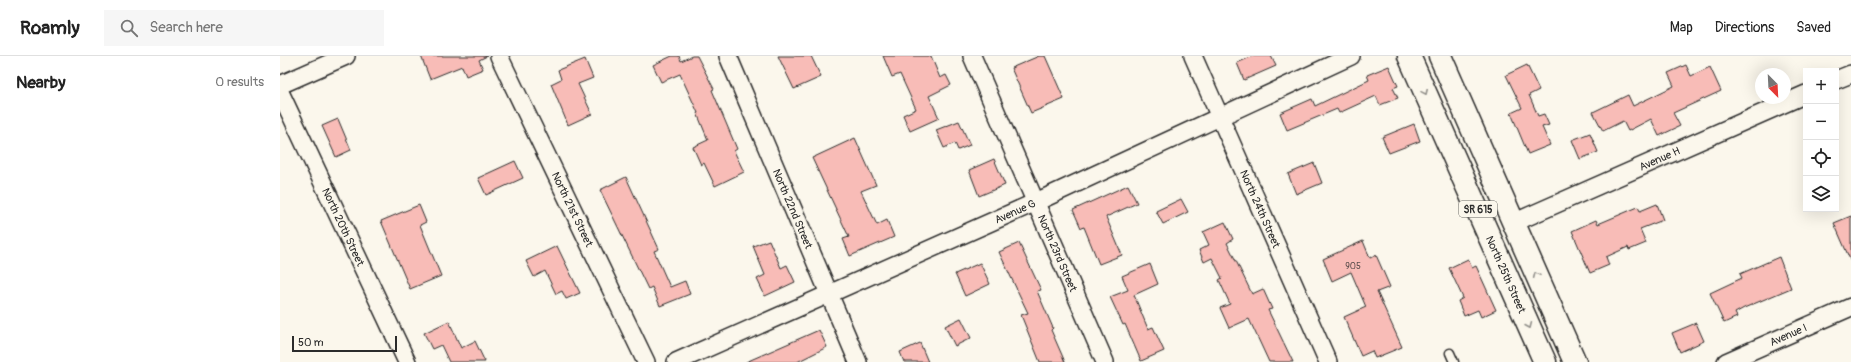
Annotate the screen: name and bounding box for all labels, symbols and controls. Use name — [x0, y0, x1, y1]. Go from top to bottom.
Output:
search box — [104, 10, 384, 46]
text: Roamly — [20, 16, 80, 40]
icon: search — [118, 17, 140, 39]
text: Search here — [150, 18, 223, 37]
text: Map — [1670, 19, 1693, 36]
text: Directions — [1715, 19, 1774, 36]
text: Saved — [1796, 19, 1831, 36]
north arrow — [1755, 68, 1791, 104]
map controls — [1803, 68, 1839, 212]
button: + — [1803, 68, 1839, 104]
text: Nearby — [16, 72, 65, 93]
text: 0 results — [215, 74, 264, 90]
one-way arrow — [1420, 87, 1428, 95]
button: − — [1803, 104, 1839, 140]
button: locate — [1803, 140, 1839, 176]
street label: Avenue H — [1637, 144, 1682, 174]
street label: North 22nd Street — [770, 167, 815, 251]
street label: North 24th Street — [1237, 168, 1283, 250]
street label: North 21st Street — [549, 170, 596, 249]
button: layers — [1803, 176, 1839, 212]
street label: North 20th Street — [319, 186, 367, 269]
street label: Avenue G — [993, 197, 1038, 227]
road number: SR 615 — [1459, 201, 1497, 217]
street label: North 23rd Street — [1035, 213, 1080, 294]
street label: North 25th Street — [1483, 234, 1529, 316]
house number: 905 — [1345, 261, 1361, 272]
one-way arrow — [1533, 272, 1541, 280]
one-way arrow — [1524, 321, 1532, 329]
street label: Avenue I — [1768, 321, 1809, 349]
scale bar — [292, 334, 397, 353]
text: 50 m — [298, 336, 324, 349]

